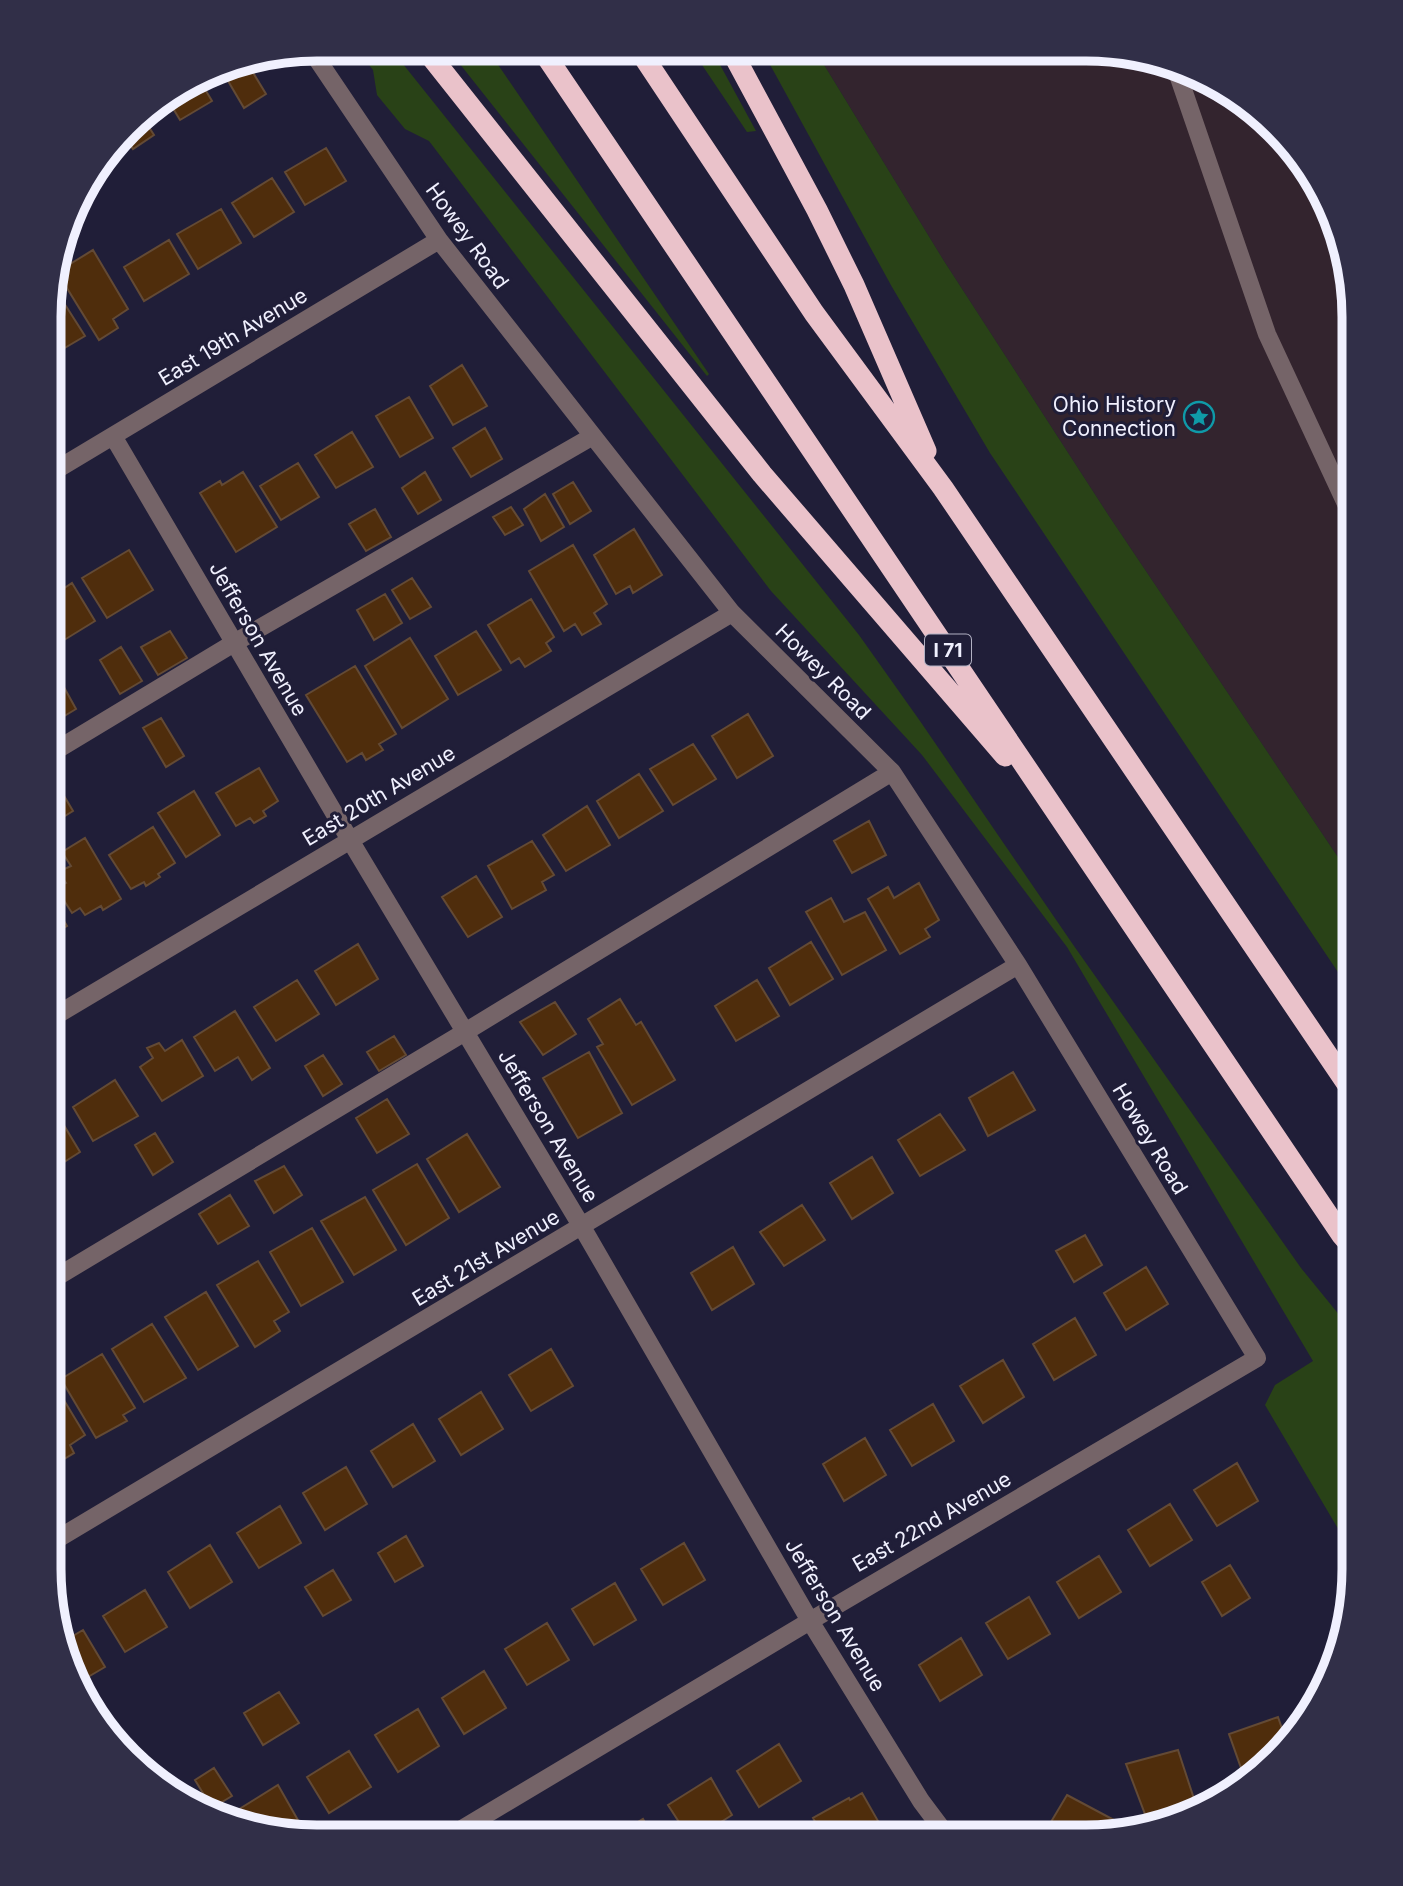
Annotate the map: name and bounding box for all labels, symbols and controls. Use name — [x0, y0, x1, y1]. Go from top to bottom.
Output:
street label: Howey Road — [421, 178, 514, 294]
street label: East 19th Avenue — [154, 282, 312, 391]
place label: Ohio History Connection — [1053, 392, 1176, 441]
place icon: Ohio History Connection — [1182, 400, 1216, 434]
street label: Jefferson Avenue — [204, 557, 313, 720]
street label: Howey Road — [770, 619, 876, 725]
road number: I 71 — [925, 635, 971, 666]
street label: East 20th Avenue — [298, 740, 460, 851]
street label: Jefferson Avenue — [493, 1045, 604, 1207]
street label: Howey Road — [1108, 1079, 1193, 1199]
street label: East 21st Avenue — [408, 1204, 564, 1311]
street label: East 22nd Avenue — [848, 1466, 1015, 1577]
street label: Jefferson Avenue — [780, 1534, 891, 1696]

